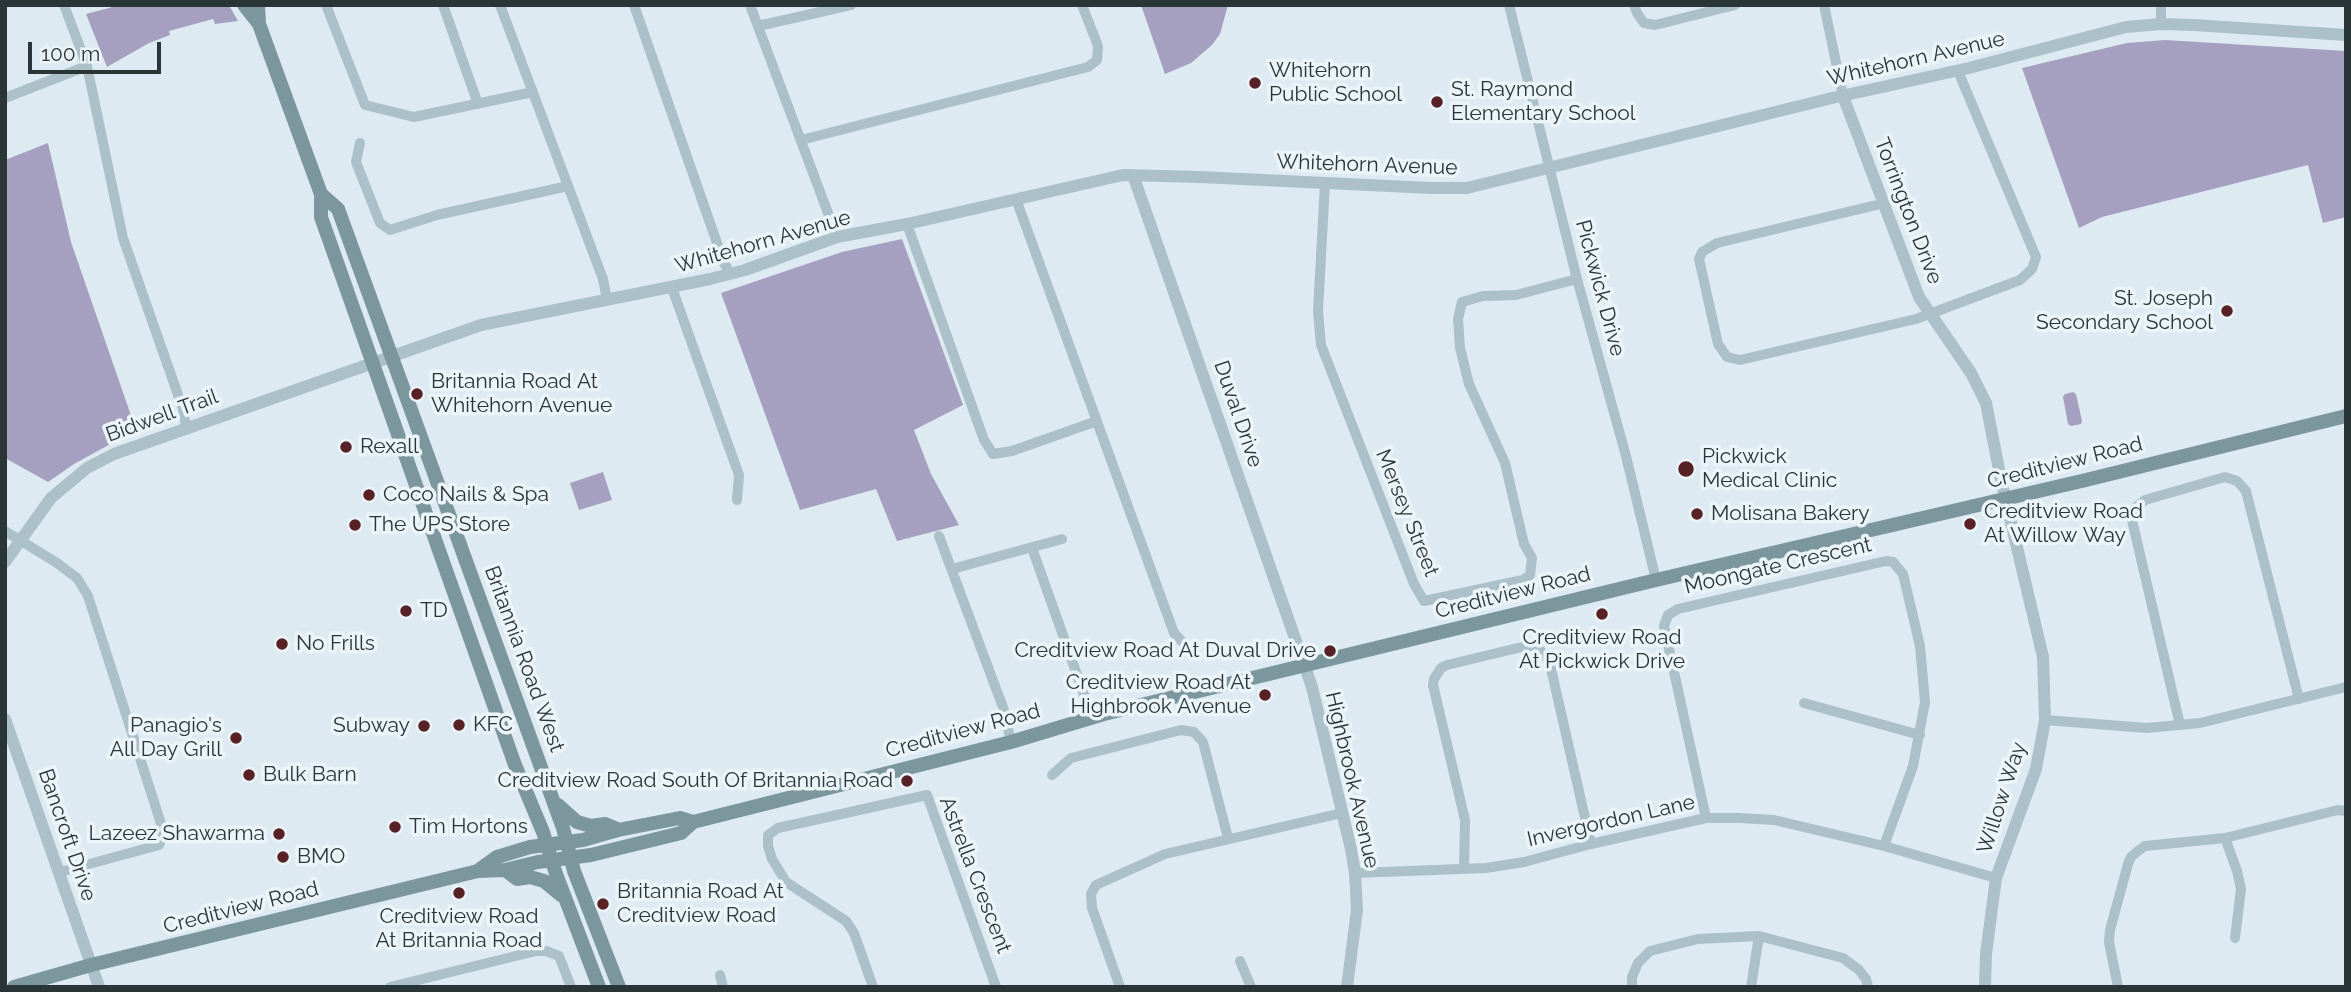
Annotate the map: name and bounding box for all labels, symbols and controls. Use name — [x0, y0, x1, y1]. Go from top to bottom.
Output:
street label: Whitehorn Avenue — [1825, 26, 2007, 92]
scale bar — [32, 28, 164, 72]
text: 100 m — [41, 41, 100, 66]
place label: Whitehorn Public School — [1269, 58, 1402, 108]
marker: Whitehorn Public School — [1247, 75, 1263, 91]
place label: St. Raymond Elementary School — [1451, 77, 1635, 127]
marker: St. Raymond Elementary School — [1429, 94, 1445, 110]
street label: Torrington Drive — [1869, 134, 1947, 288]
street label: Whitehorn Avenue — [1276, 149, 1458, 181]
street label: Whitehorn Avenue — [672, 205, 854, 279]
street label: Pickwick Drive — [1570, 217, 1630, 359]
place label: St. Joseph Secondary School — [2036, 286, 2213, 336]
marker: St. Joseph Secondary School — [2219, 303, 2235, 319]
street label: Duval Drive — [1208, 357, 1268, 471]
place label: Britannia Road At Whitehorn Avenue — [431, 369, 612, 419]
street label: Bidwell Trail — [103, 384, 221, 448]
marker: Britannia Road At Whitehorn Avenue — [409, 386, 425, 402]
street label: Creditview Road — [1985, 432, 2145, 494]
place label: Rexall — [360, 434, 419, 460]
marker: Rexall — [338, 439, 354, 455]
place label: Pickwick Medical Clinic — [1702, 444, 1837, 494]
street label: Mersey Street — [1370, 446, 1444, 580]
marker: Pickwick Medical Clinic — [1676, 459, 1696, 479]
place label: Coco Nails & Spa — [383, 482, 549, 508]
marker: Coco Nails & Spa — [361, 487, 377, 503]
place label: Creditview Road At Willow Way — [1984, 499, 2143, 549]
place label: Molisana Bakery — [1711, 501, 1870, 527]
marker: Molisana Bakery — [1689, 506, 1705, 522]
place label: The UPS Store — [369, 512, 510, 538]
marker: Creditview Road At Willow Way — [1962, 516, 1978, 532]
marker: The UPS Store — [347, 517, 363, 533]
street label: Moongate Crescent — [1682, 532, 1874, 600]
street label: Creditview Road — [1433, 562, 1593, 624]
street label: Britannia Road West — [479, 563, 569, 755]
place label: TD — [420, 598, 448, 624]
marker: TD — [398, 603, 414, 619]
marker: Creditview Road At Pickwick Drive — [1594, 606, 1610, 622]
place label: Creditview Road At Pickwick Drive — [1519, 625, 1685, 675]
place label: No Frills — [296, 631, 375, 657]
marker: No Frills — [274, 636, 290, 652]
place label: Creditview Road At Duval Drive — [1014, 638, 1316, 664]
marker: Creditview Road At Duval Drive — [1322, 643, 1338, 659]
place label: Creditview Road At Highbrook Avenue — [1066, 670, 1251, 720]
marker: Creditview Road At Highbrook Avenue — [1257, 687, 1273, 703]
street label: Highbrook Avenue — [1319, 689, 1385, 871]
street label: Creditview Road — [883, 698, 1043, 764]
place label: KFC — [473, 712, 513, 738]
place label: Panagio's All Day Grill — [110, 713, 222, 763]
place label: Subway — [333, 713, 410, 739]
marker: KFC — [451, 717, 467, 733]
marker: Subway — [416, 718, 432, 734]
marker: Panagio's All Day Grill — [228, 730, 244, 746]
street label: Willow Way — [1972, 739, 2032, 857]
place label: Bulk Barn — [263, 762, 357, 788]
street label: Bancroft Drive — [33, 766, 101, 904]
marker: Bulk Barn — [241, 767, 257, 783]
place label: Creditview Road South Of Britannia Road — [498, 768, 893, 794]
marker: Creditview Road South Of Britannia Road — [899, 773, 915, 789]
street label: Invergordon Lane — [1525, 789, 1697, 853]
street label: Astrella Crescent — [934, 793, 1016, 957]
place label: Tim Hortons — [409, 814, 528, 840]
marker: Tim Hortons — [387, 819, 403, 835]
place label: Lazeez Shawarma — [89, 821, 265, 847]
marker: Lazeez Shawarma — [271, 826, 287, 842]
place label: BMO — [297, 844, 345, 870]
marker: BMO — [275, 849, 291, 865]
street label: Creditview Road — [161, 877, 321, 939]
place label: Britannia Road At Creditview Road — [617, 879, 784, 929]
marker: Creditview Road At Britannia Road — [451, 885, 467, 901]
marker: Britannia Road At Creditview Road — [595, 896, 611, 912]
place label: Creditview Road At Britannia Road — [376, 904, 542, 954]

